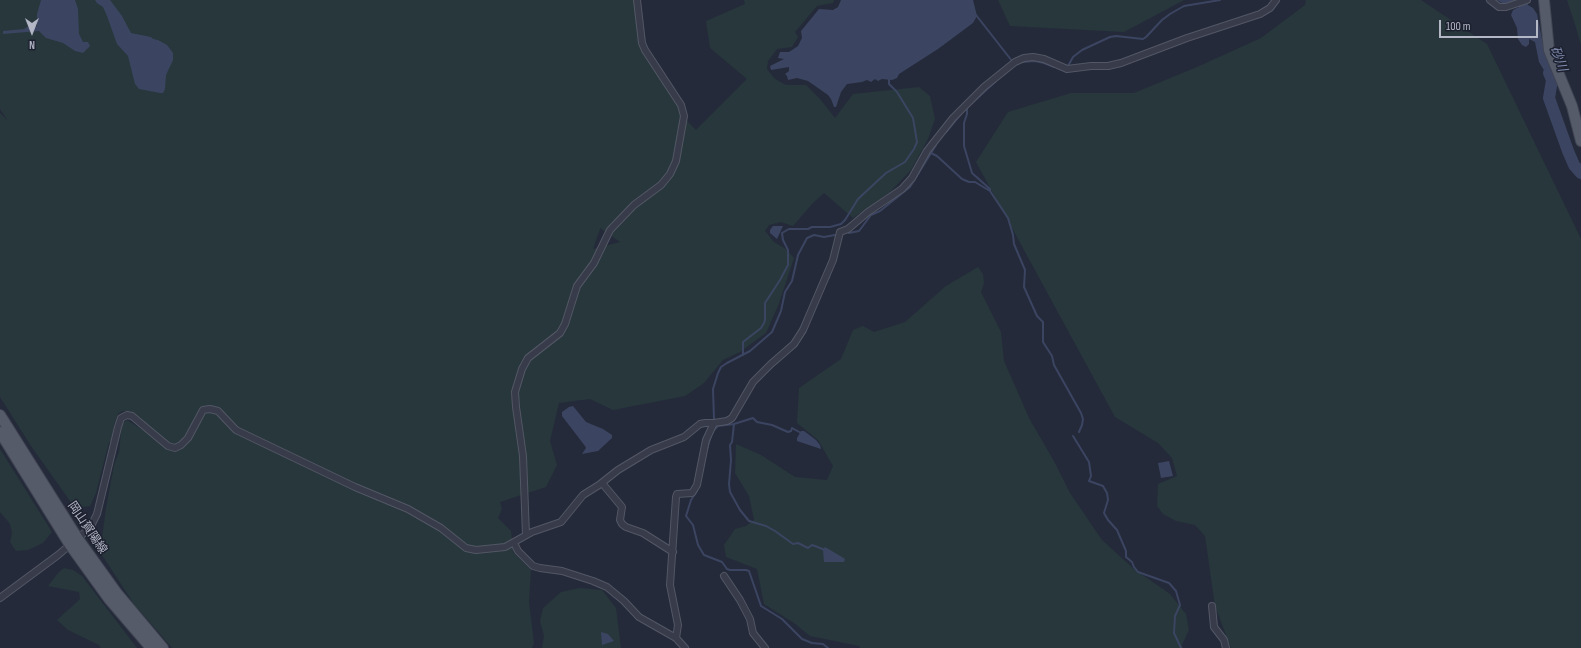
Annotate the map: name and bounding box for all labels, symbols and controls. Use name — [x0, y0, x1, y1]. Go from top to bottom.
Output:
north arrow — [12, 12, 52, 52]
scale bar — [1441, 12, 1540, 38]
text: 100 m — [1446, 19, 1471, 34]
text: N — [29, 38, 35, 51]
water label: 砂川 — [1546, 44, 1570, 74]
street label: 岡山賀陽線 — [64, 499, 110, 557]

